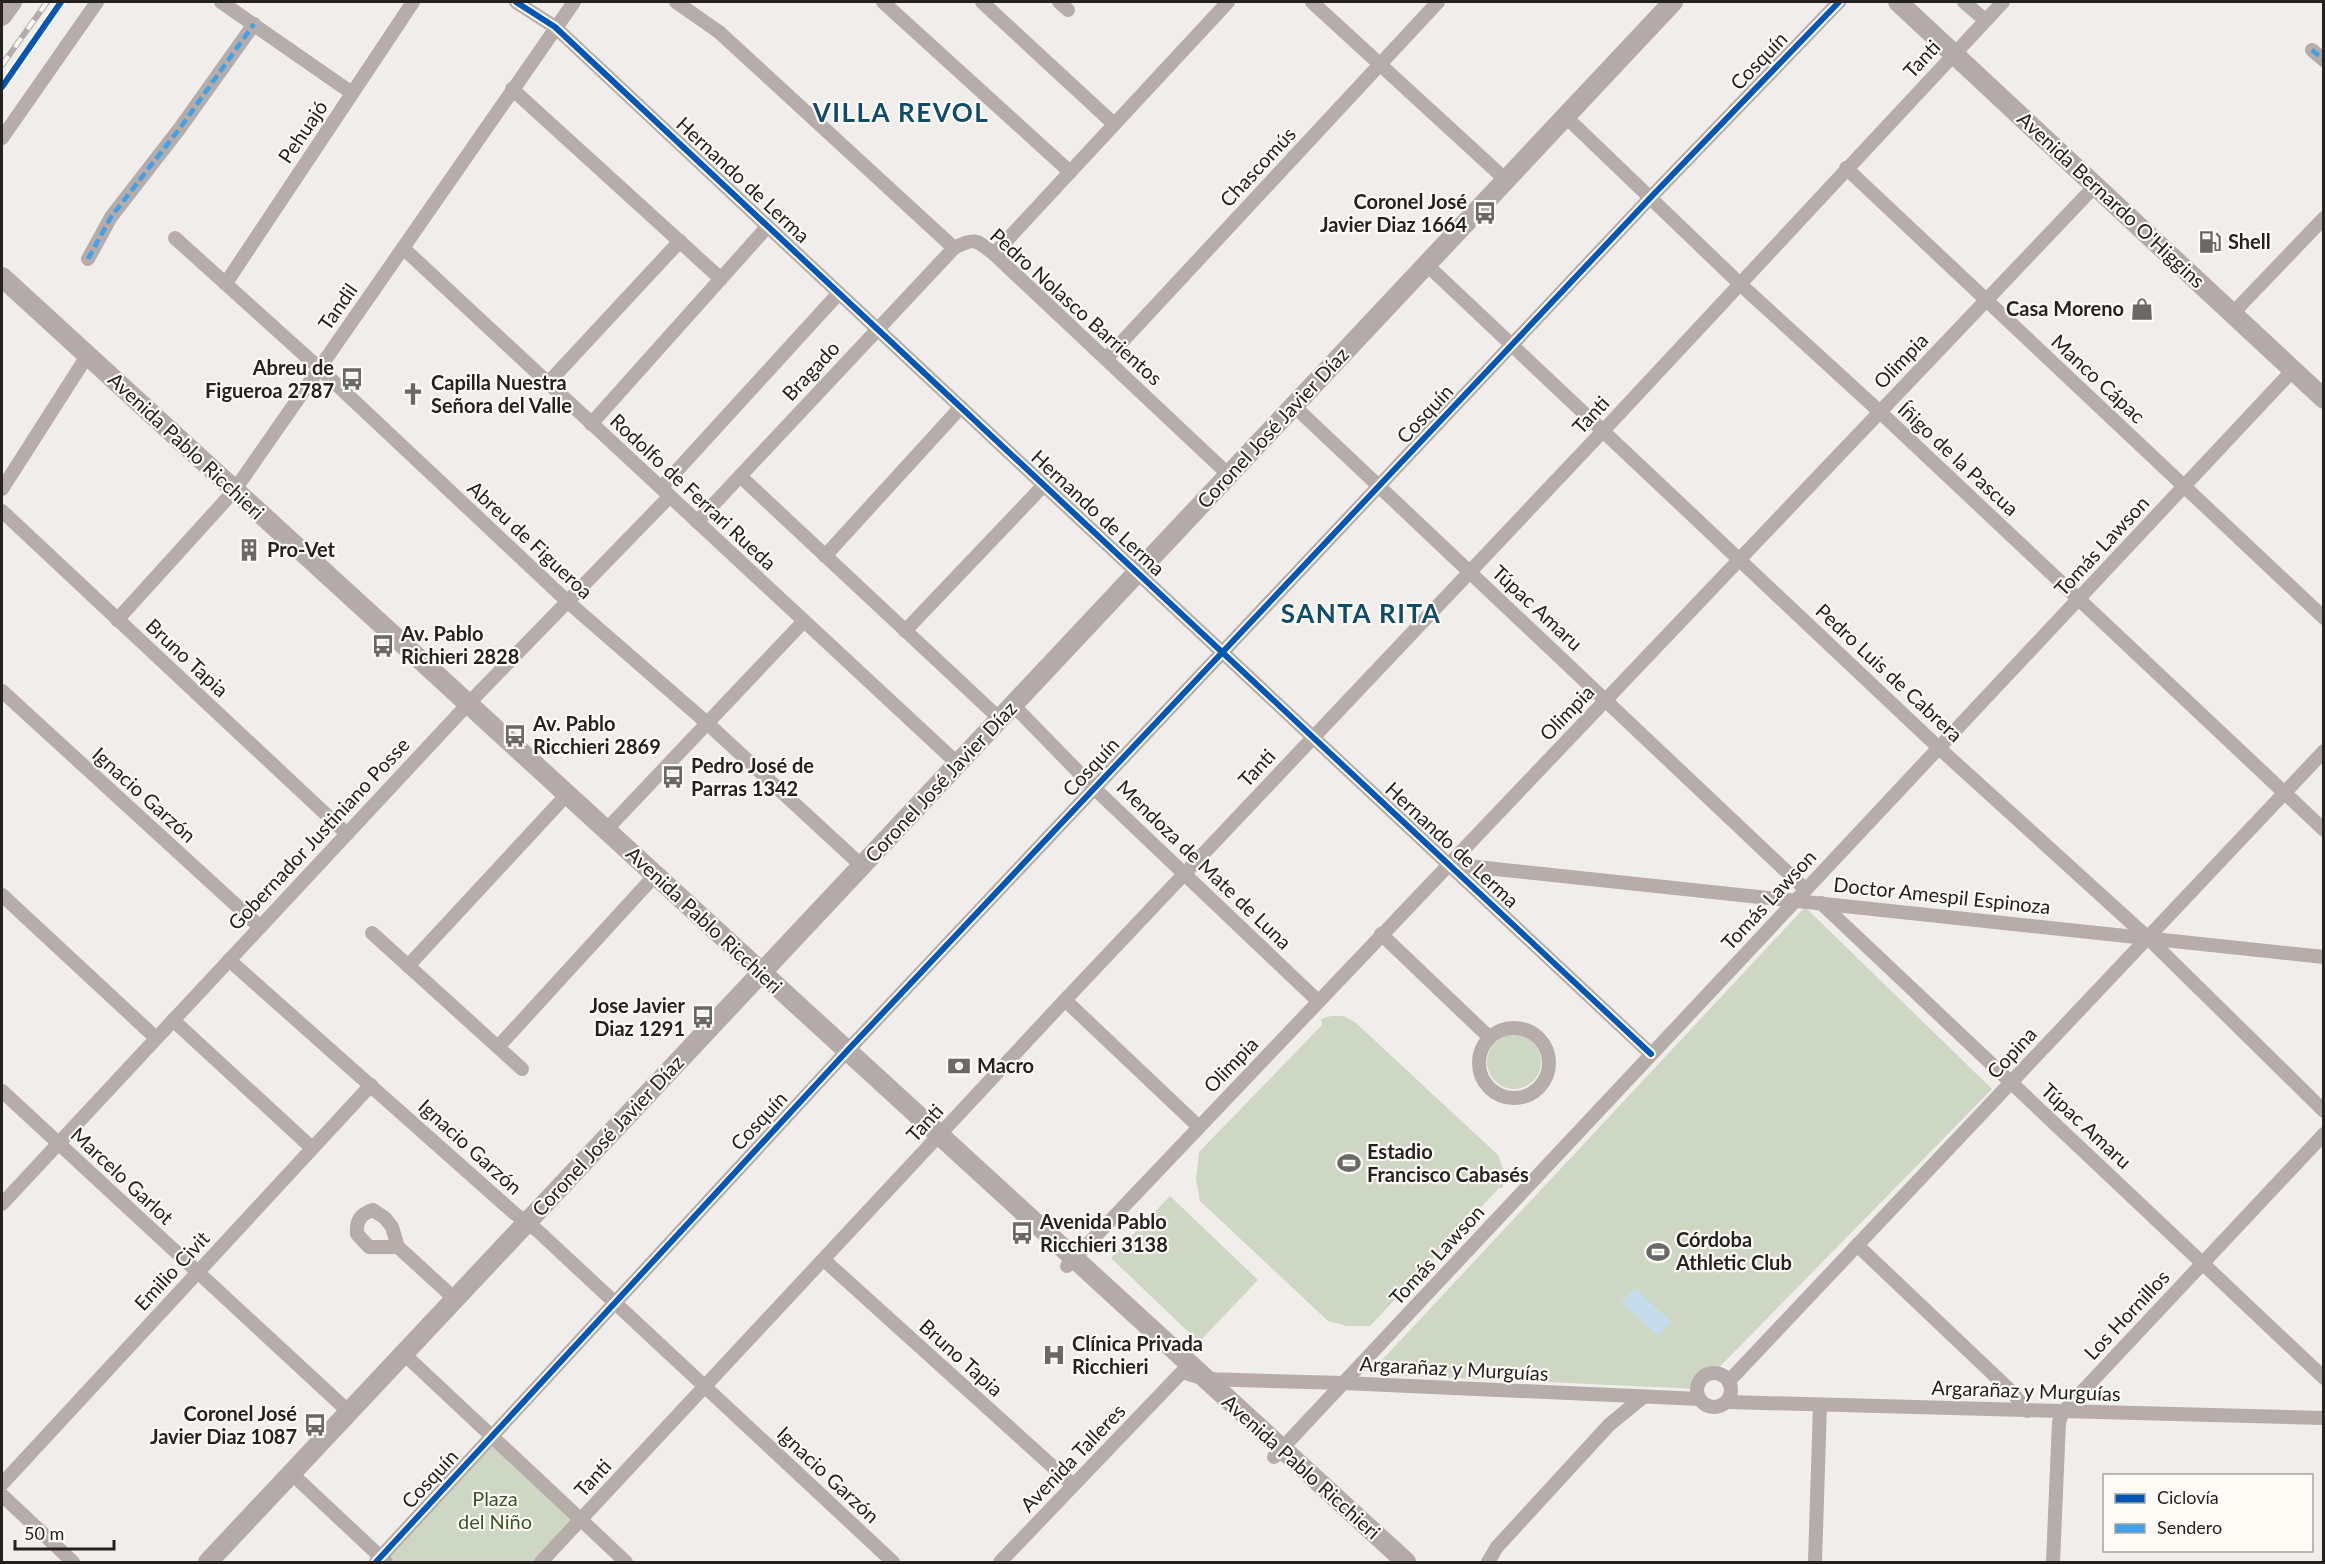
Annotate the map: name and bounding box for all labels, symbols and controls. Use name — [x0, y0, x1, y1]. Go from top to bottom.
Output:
street label: Cosquín — [1725, 26, 1792, 94]
street label: Tanti — [1898, 34, 1945, 82]
street label: Pehuajó — [273, 96, 332, 167]
district label: VILLA REVOL — [812, 96, 989, 128]
street label: Avenida Bernardo O'Higgins — [2013, 106, 2210, 292]
street label: Hernando de Lerma — [672, 111, 815, 247]
street label: Chascomús — [1214, 122, 1300, 211]
place label: Coronel José Javier Diaz 1664 — [1320, 189, 1467, 236]
bus stop icon: Coronel José Javier Diaz 1664 — [1472, 200, 1498, 226]
street label: Pedro Nolasco Barrientos — [986, 223, 1167, 390]
fuel station icon: Shell — [2197, 229, 2223, 255]
place label: Shell — [2228, 229, 2271, 253]
street label: Tandil — [313, 279, 362, 334]
place label: Casa Moreno — [2006, 296, 2124, 320]
shop icon: Casa Moreno — [2129, 296, 2155, 322]
street label: Olimpia — [1868, 328, 1932, 393]
street label: Manco Cápac — [2047, 329, 2151, 428]
street label: Bragado — [777, 336, 844, 405]
street label: Coronel José Javier Díaz — [1191, 342, 1353, 513]
place label: Abreu de Figueroa 2787 — [205, 355, 334, 402]
bus stop icon: Abreu de Figueroa 2787 — [339, 366, 365, 392]
street label: Avenida Pablo Ricchieri — [104, 367, 270, 524]
place label: Capilla Nuestra Señora del Valle — [431, 370, 572, 417]
street label: Cosquín — [1391, 379, 1457, 448]
church icon: Capilla Nuestra Señora del Valle — [400, 381, 426, 407]
street label: Tanti — [1567, 390, 1614, 438]
street label: Íñigo de la Pascua — [1894, 396, 2024, 520]
street label: Rodolfo de Ferrari Rueda — [606, 408, 782, 574]
street label: Hernando de Lerma — [1027, 444, 1170, 580]
street label: Abreu de Figueroa — [463, 475, 598, 603]
street label: Tomás Lawson — [2049, 490, 2154, 600]
building icon: Pro-Vet — [236, 537, 262, 563]
place label: Pro-Vet — [267, 537, 336, 561]
street label: Túpac Amaru — [1488, 560, 1588, 655]
district label: SANTA RITA — [1281, 597, 1441, 629]
street label: Pedro Luis de Cabrera — [1811, 598, 1968, 746]
street label: Bruno Tapia — [142, 613, 234, 701]
place label: Av. Pablo Richieri 2828 — [400, 621, 519, 668]
bus stop icon: Av. Pablo Richieri 2828 — [370, 633, 396, 659]
street label: Olimpia — [1534, 680, 1598, 745]
street label: Coronel José Javier Díaz — [859, 696, 1021, 867]
place label: Av. Pablo Ricchieri 2869 — [532, 711, 661, 758]
bus stop icon: Av. Pablo Ricchieri 2869 — [502, 723, 528, 749]
street label: Gobernador Justiniano Posse — [223, 732, 414, 935]
street label: Cosquín — [1057, 732, 1123, 801]
street label: Ignacio Garzón — [88, 742, 201, 847]
street label: Tanti — [1233, 743, 1280, 791]
place label: Pedro José de Parras 1342 — [691, 753, 814, 800]
bus stop icon: Pedro José de Parras 1342 — [660, 764, 686, 790]
street label: Mendoza de Mate de Luna — [1113, 775, 1297, 954]
street label: Hernando de Lerma — [1381, 776, 1524, 912]
street label: Avenida Pablo Ricchieri — [622, 841, 788, 998]
street label: Tomás Lawson — [1716, 844, 1821, 954]
street label: Doctor Amespil Espinoza — [1832, 872, 2052, 918]
place label: Jose Javier Diaz 1291 — [590, 993, 686, 1040]
bus stop icon: Jose Javier Diaz 1291 — [690, 1004, 716, 1030]
street label: Copina — [1981, 1022, 2041, 1083]
street label: Olimpia — [1198, 1032, 1262, 1097]
street label: Coronel José Javier Díaz — [526, 1050, 688, 1221]
bank icon: Macro — [946, 1053, 972, 1079]
place label: Macro — [977, 1053, 1034, 1077]
street label: Túpac Amaru — [2037, 1078, 2137, 1173]
street label: Cosquín — [725, 1086, 791, 1155]
street label: Ignacio Garzón — [414, 1094, 527, 1199]
street label: Tanti — [901, 1098, 948, 1146]
street label: Marcelo Garlot — [67, 1122, 179, 1229]
place label: Estadio Francisco Cabasés — [1367, 1139, 1529, 1186]
sports icon: Estadio Francisco Cabasés — [1336, 1150, 1362, 1176]
street label: Tomás Lawson — [1384, 1199, 1489, 1309]
place label: Avenida Pablo Ricchieri 3138 — [1039, 1209, 1168, 1256]
bus stop icon: Avenida Pablo Ricchieri 3138 — [1009, 1220, 1035, 1246]
street label: Emilio Civit — [129, 1226, 214, 1315]
place label: Córdoba Athletic Club — [1675, 1227, 1792, 1274]
sports icon: Córdoba Athletic Club — [1645, 1239, 1671, 1265]
street label: Los Hornillos — [2079, 1265, 2174, 1364]
street label: Bruno Tapia — [915, 1314, 1008, 1401]
place label: Clínica Privada Ricchieri — [1072, 1331, 1203, 1378]
hospital icon: Clínica Privada Ricchieri — [1041, 1342, 1067, 1368]
street label: Argarañaz y Murguías — [1359, 1351, 1549, 1385]
street label: Argarañaz y Murguías — [1931, 1375, 2121, 1405]
street label: Avenida Pablo Ricchieri — [1218, 1389, 1386, 1544]
street label: Avenida Talleres — [1015, 1398, 1130, 1516]
place label: Coronel José Javier Diaz 1087 — [150, 1401, 297, 1448]
bus stop icon: Coronel José Javier Diaz 1087 — [302, 1412, 328, 1438]
street label: Ignacio Garzón — [773, 1421, 885, 1528]
street label: Cosquín — [396, 1444, 462, 1513]
street label: Tanti — [569, 1453, 616, 1501]
legend — [2103, 1474, 2313, 1552]
park label: Plaza del Niño — [458, 1486, 532, 1533]
text: Ciclovía — [2157, 1486, 2219, 1508]
scale bar — [15, 1513, 114, 1551]
text: Sendero — [2157, 1516, 2222, 1538]
text: 50 m — [24, 1522, 64, 1544]

